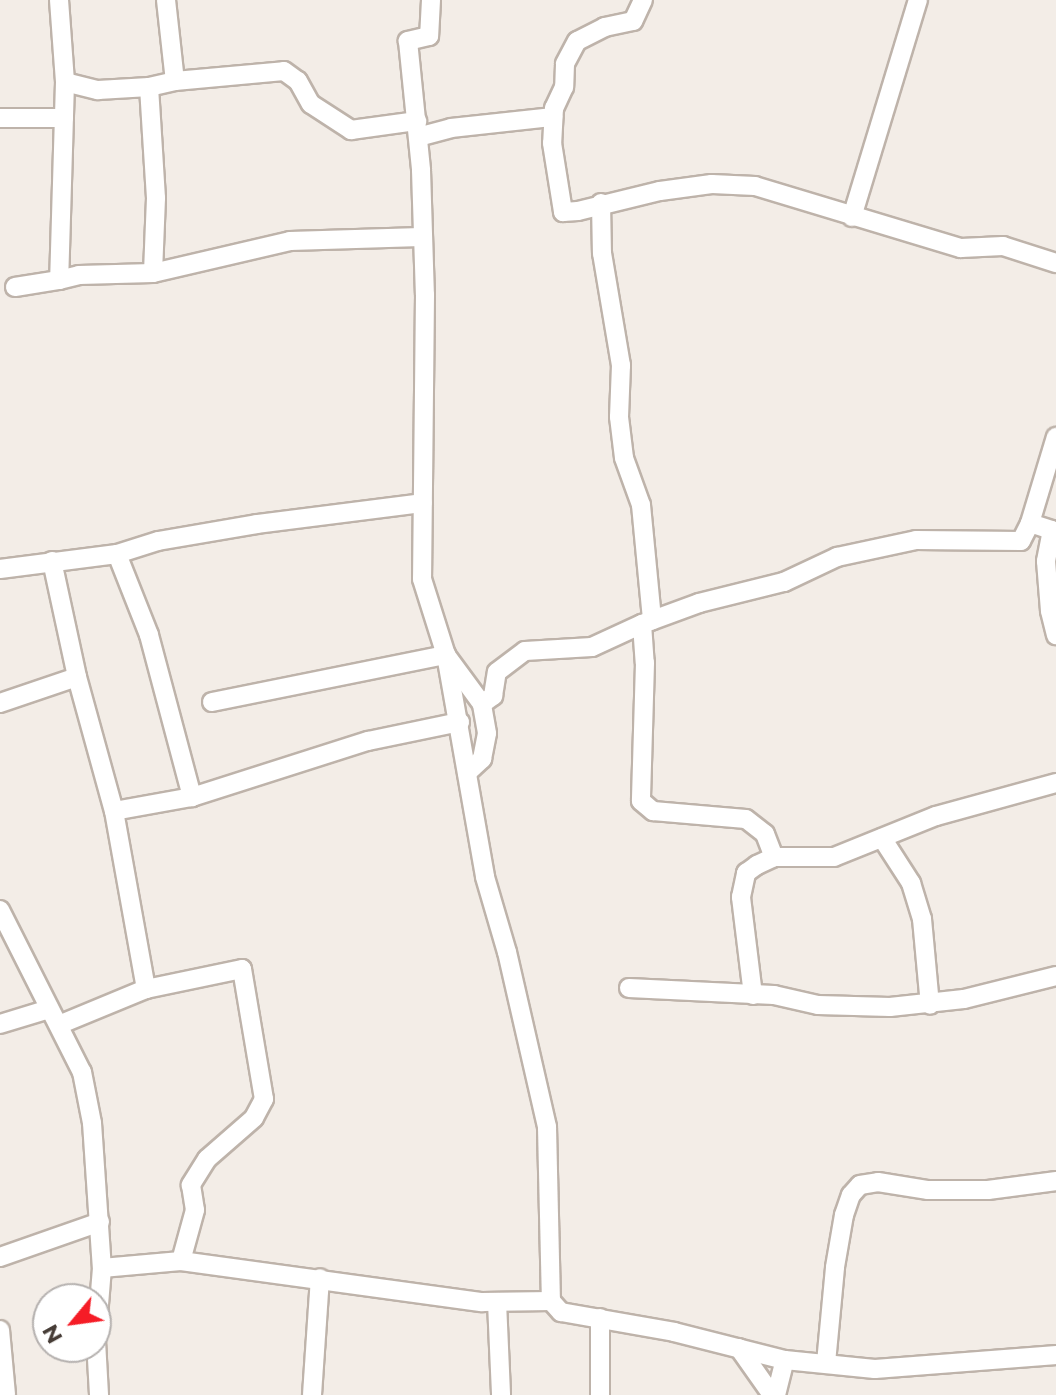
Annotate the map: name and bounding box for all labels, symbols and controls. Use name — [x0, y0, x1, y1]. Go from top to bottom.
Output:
north arrow — [32, 1283, 112, 1363]
text: N — [36, 1320, 68, 1348]

